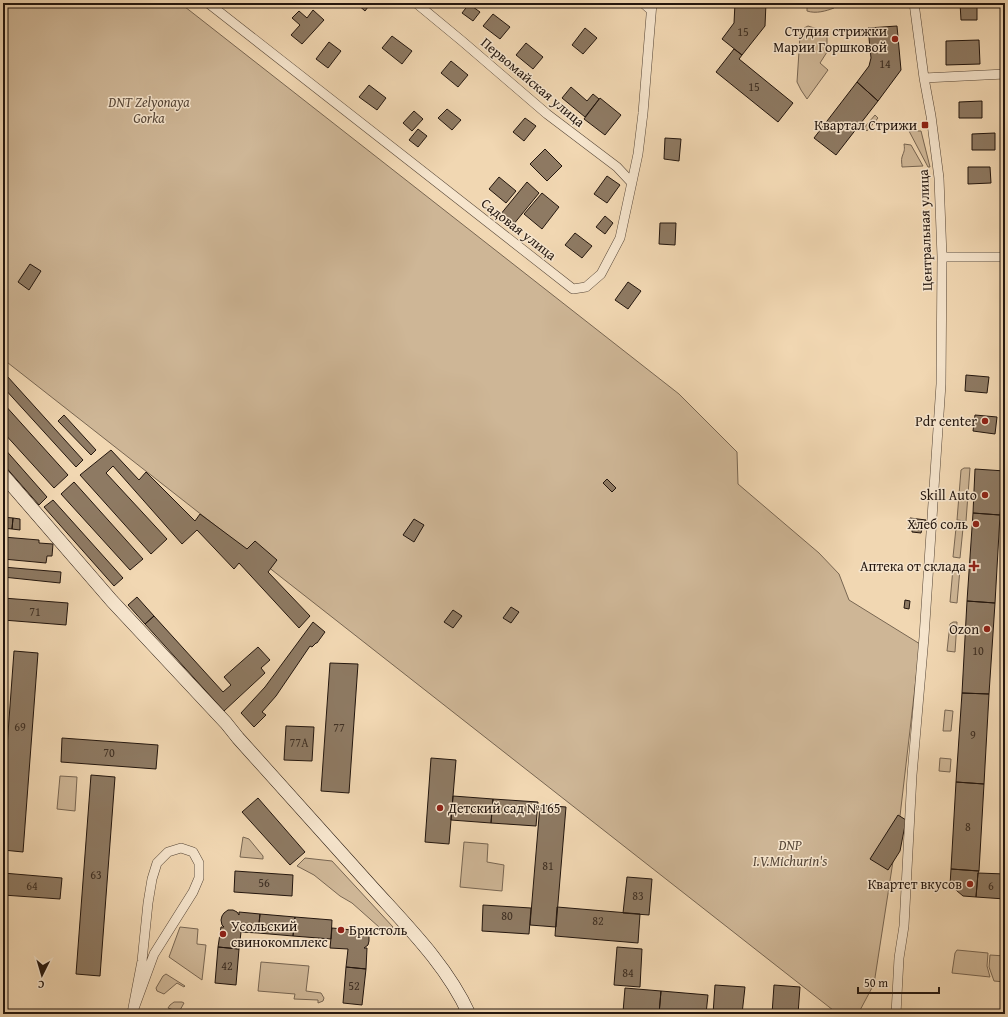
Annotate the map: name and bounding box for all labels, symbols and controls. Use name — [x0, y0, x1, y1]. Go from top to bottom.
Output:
place label: Студия стрижки Марии Горшковой — [773, 21, 887, 57]
house number: 15 — [737, 23, 749, 40]
street label: Первомайская улица — [477, 32, 590, 132]
marker: Студия стрижки Марии Горшковой — [890, 34, 900, 44]
house number: 14 — [879, 55, 891, 72]
house number: 15 — [748, 78, 760, 95]
park label: DNT Zelyonaya Gorka — [107, 92, 190, 128]
place label: Квартал Стрижи — [814, 115, 917, 135]
marker: Квартал Стрижи — [920, 120, 930, 130]
street label: Центральная улица — [913, 168, 937, 291]
street label: Садовая улица — [477, 193, 561, 265]
place label: Pdr center — [915, 411, 977, 431]
marker: Pdr center — [980, 416, 990, 426]
place label: Skill Auto — [920, 485, 977, 505]
marker: Skill Auto — [980, 490, 990, 500]
place label: Хлеб соль — [907, 514, 968, 534]
marker: Хлеб соль — [971, 519, 981, 529]
place label: Аптека от склада — [860, 556, 966, 576]
marker: Аптека от склада — [969, 561, 979, 571]
house number: 71 — [29, 603, 41, 620]
place label: Ozon — [949, 619, 979, 639]
marker: Ozon — [982, 624, 992, 634]
house number: 10 — [972, 642, 984, 659]
house number: 69 — [14, 718, 26, 735]
house number: 77 — [333, 719, 345, 736]
house number: 9 — [970, 726, 976, 743]
house number: 77А — [290, 734, 309, 751]
house number: 70 — [103, 744, 115, 761]
place label: Детский сад №165 — [447, 798, 561, 818]
marker: Детский сад №165 — [435, 803, 445, 813]
house number: 8 — [965, 818, 971, 835]
park label: DNP I.V.Michurin's — [753, 835, 827, 871]
house number: 81 — [542, 857, 554, 874]
house number: 63 — [90, 866, 102, 883]
house number: 56 — [258, 874, 270, 891]
place label: Квартет вкусов — [868, 874, 962, 894]
house number: 64 — [26, 877, 38, 894]
house number: 6 — [988, 877, 994, 894]
marker: Квартет вкусов — [965, 879, 975, 889]
house number: 83 — [632, 887, 644, 904]
house number: 80 — [501, 907, 513, 924]
house number: 82 — [592, 912, 604, 929]
place label: Усольский свинокомплекс — [231, 916, 328, 952]
place label: Бристоль — [349, 920, 408, 940]
marker: Бристоль — [336, 925, 346, 935]
marker: Усольский свинокомплекс — [218, 929, 228, 939]
north arrow — [22, 955, 62, 995]
house number: 42 — [221, 957, 233, 974]
house number: 84 — [622, 964, 634, 981]
scale bar — [858, 969, 939, 995]
text: 50 m — [864, 974, 888, 991]
text: С — [37, 977, 45, 993]
house number: 52 — [348, 977, 360, 994]

